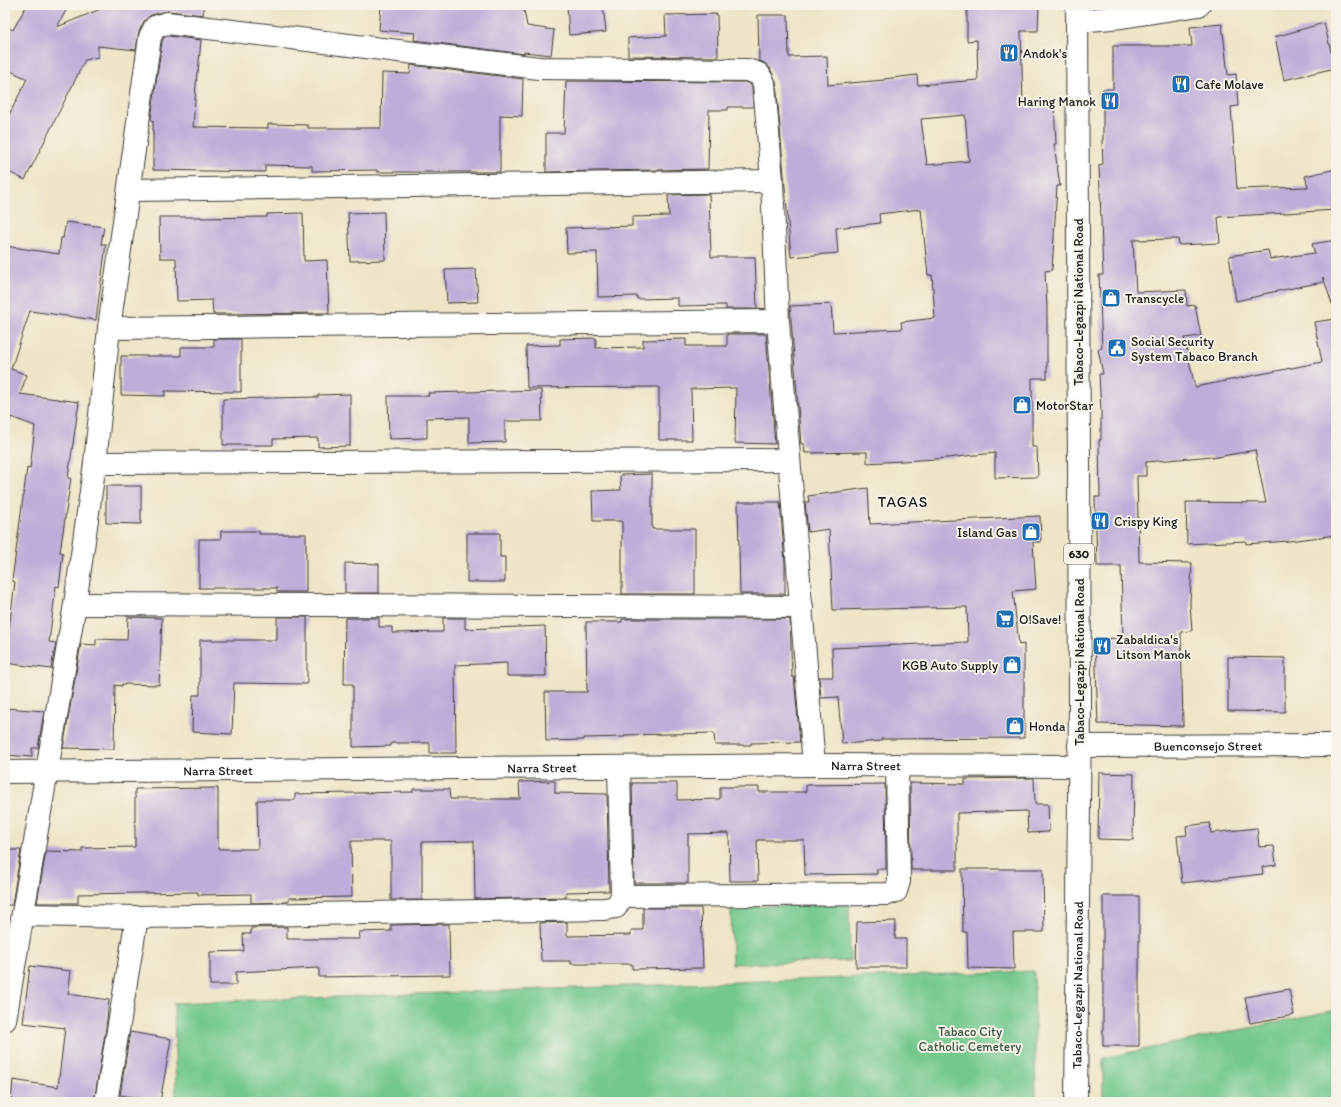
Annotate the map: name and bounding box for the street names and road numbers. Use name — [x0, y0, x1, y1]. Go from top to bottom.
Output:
street label: Tabaco-Legazpi National Road — [1071, 218, 1086, 386]
road number: 630 — [1064, 544, 1094, 564]
street label: Tabaco-Legazpi National Road — [1072, 578, 1087, 746]
street label: Buenconsejo Street — [1154, 738, 1262, 754]
street label: Narra Street — [831, 758, 901, 773]
street label: Narra Street — [507, 760, 577, 776]
street label: Narra Street — [183, 763, 253, 778]
street label: Tabaco-Legazpi National Road — [1069, 901, 1086, 1069]

